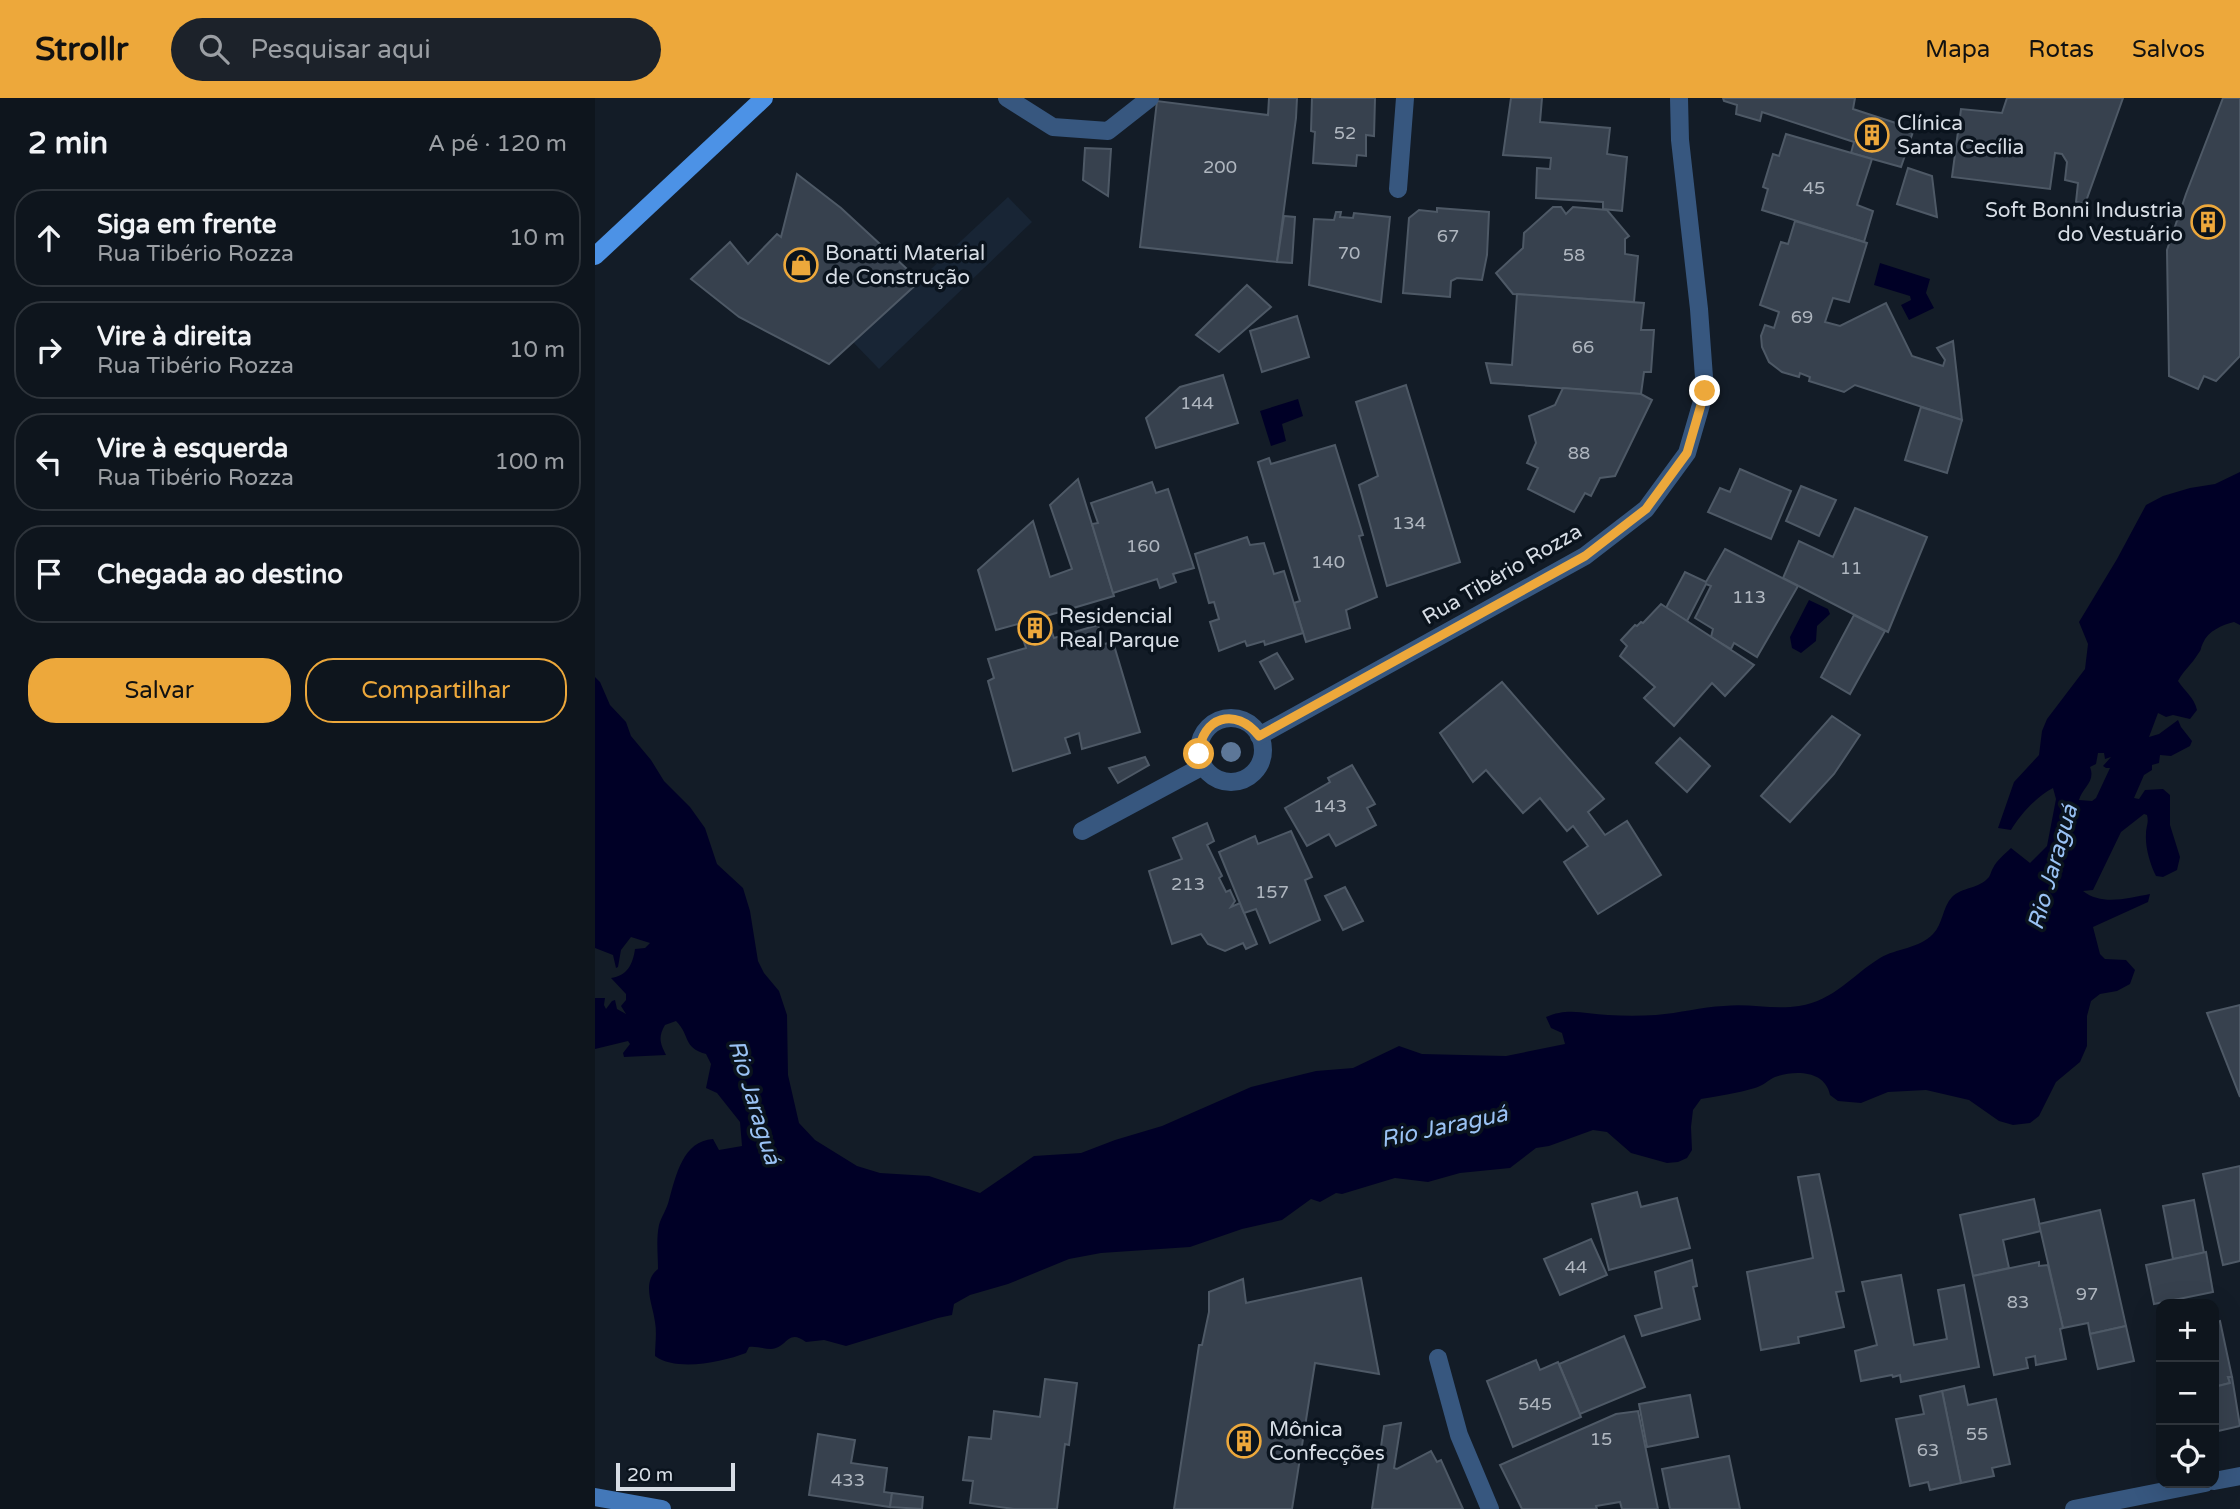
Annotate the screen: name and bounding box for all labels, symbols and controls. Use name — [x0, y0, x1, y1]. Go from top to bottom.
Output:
search box — [171, 18, 661, 81]
text: Strollr — [35, 30, 129, 69]
icon: search — [195, 30, 233, 68]
text: Pesquisar aqui — [251, 34, 431, 65]
text: Mapa — [1925, 35, 1990, 64]
text: Rotas — [2028, 35, 2094, 64]
text: Salvos — [2132, 35, 2205, 64]
place label: Clínica Santa Cecília — [1897, 111, 2024, 160]
building icon: Clínica Santa Cecília — [1853, 116, 1891, 154]
house number: 52 — [1334, 122, 1356, 144]
text: 2 min — [28, 125, 108, 162]
text: A pé · 120 m — [428, 130, 567, 158]
house number: 200 — [1203, 156, 1237, 178]
house number: 45 — [1803, 177, 1825, 199]
place label: Soft Bonni Industria do Vestuário — [1985, 198, 2183, 247]
building icon: Soft Bonni Industria do Vestuário — [2189, 203, 2227, 241]
text: Siga em frente — [97, 209, 277, 240]
icon: ahead — [30, 219, 68, 257]
text: 10 m — [509, 224, 565, 252]
house number: 67 — [1437, 225, 1459, 247]
text: Rua Tibério Rozza — [97, 240, 294, 268]
place label: Bonatti Material de Construção — [825, 241, 985, 290]
house number: 70 — [1338, 242, 1360, 264]
house number: 58 — [1563, 244, 1585, 266]
shop icon: Bonatti Material de Construção — [782, 246, 820, 284]
house number: 69 — [1791, 306, 1813, 328]
text: Vire à direita — [97, 321, 252, 352]
icon: right — [30, 331, 68, 369]
text: 10 m — [509, 336, 565, 364]
house number: 66 — [1572, 336, 1594, 358]
text: Rua Tibério Rozza — [97, 352, 294, 380]
route end — [1689, 375, 1720, 406]
house number: 144 — [1180, 392, 1214, 414]
text: Vire à esquerda — [97, 433, 288, 464]
house number: 88 — [1568, 442, 1590, 464]
icon: left — [30, 443, 68, 481]
text: 100 m — [495, 448, 565, 476]
text: Rua Tibério Rozza — [97, 464, 294, 492]
house number: 134 — [1392, 512, 1426, 534]
street label: Rua Tibério Rozza — [1418, 519, 1586, 630]
house number: 160 — [1126, 535, 1160, 557]
house number: 140 — [1311, 551, 1345, 573]
icon: arrive — [30, 555, 68, 593]
house number: 11 — [1840, 557, 1862, 579]
text: Chegada ao destino — [97, 559, 343, 590]
house number: 113 — [1732, 586, 1766, 608]
place label: Residencial Real Parque — [1059, 604, 1179, 653]
building icon: Residencial Real Parque — [1016, 609, 1054, 647]
button: Salvar — [28, 658, 291, 723]
button: Compartilhar — [305, 658, 567, 723]
route start — [1183, 738, 1214, 769]
house number: 143 — [1313, 795, 1347, 817]
water label: Rio Jaraguá — [2022, 800, 2084, 933]
house number: 213 — [1171, 873, 1205, 895]
house number: 157 — [1255, 881, 1289, 903]
water label: Rio Jaraguá — [722, 1037, 787, 1169]
water label: Rio Jaraguá — [1378, 1100, 1511, 1154]
house number: 44 — [1565, 1256, 1587, 1278]
house number: 97 — [2076, 1283, 2098, 1305]
house number: 83 — [2007, 1291, 2029, 1313]
map controls — [2156, 1299, 2219, 1488]
button: + — [2156, 1299, 2219, 1362]
button: − — [2156, 1362, 2219, 1425]
house number: 545 — [1518, 1393, 1552, 1415]
place label: Mônica Confecções — [1269, 1417, 1385, 1466]
building icon: Mônica Confecções — [1225, 1422, 1263, 1460]
house number: 55 — [1966, 1423, 1988, 1445]
button: locate — [2156, 1425, 2219, 1488]
house number: 15 — [1590, 1428, 1612, 1450]
house number: 63 — [1917, 1439, 1939, 1461]
scale bar — [616, 1460, 735, 1492]
text: 20 m — [627, 1464, 673, 1486]
house number: 433 — [831, 1469, 865, 1491]

